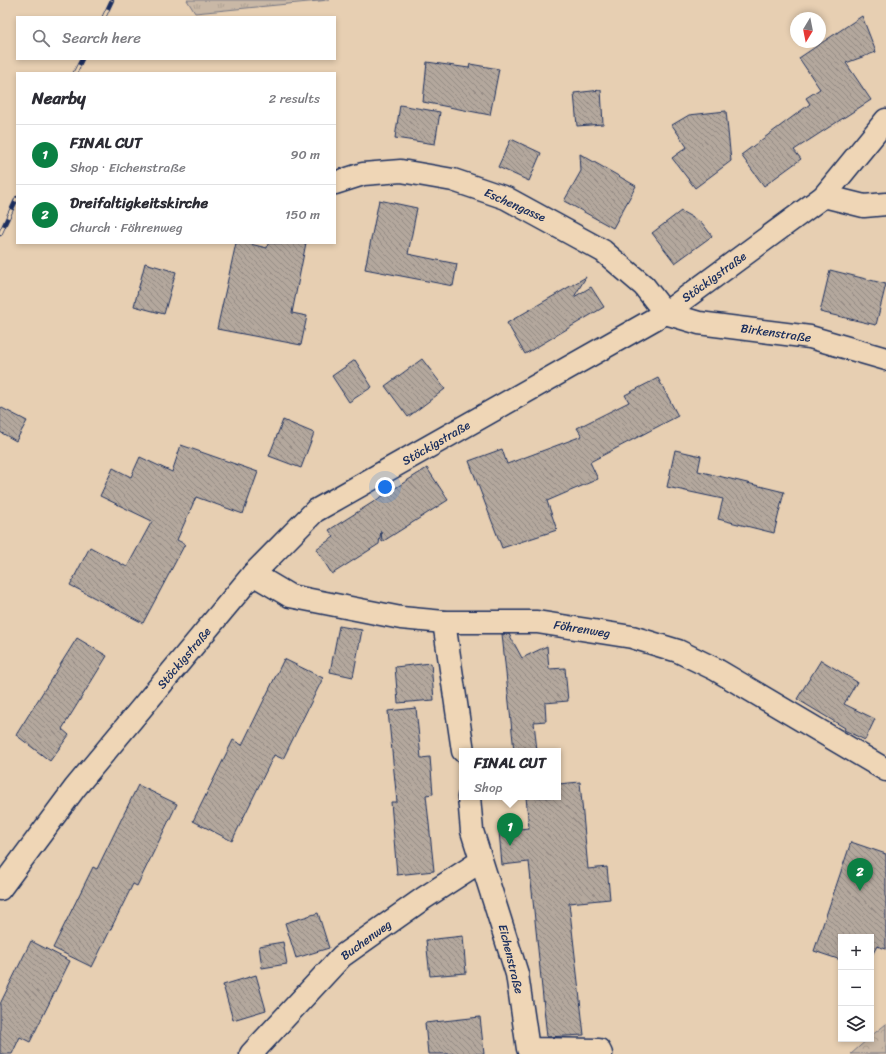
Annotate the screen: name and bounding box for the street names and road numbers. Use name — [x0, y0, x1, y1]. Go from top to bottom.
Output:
street label: Eschengasse — [481, 182, 550, 228]
street label: Stöckigstraße — [677, 246, 751, 308]
street label: Birkenstraße — [739, 317, 813, 349]
street label: Stöckigstraße — [398, 414, 475, 472]
street label: Föhrenweg — [552, 614, 612, 644]
street label: Stöckigstraße — [151, 622, 217, 694]
street label: Buchenweg — [336, 914, 396, 966]
street label: Eichenstraße — [492, 922, 530, 996]

